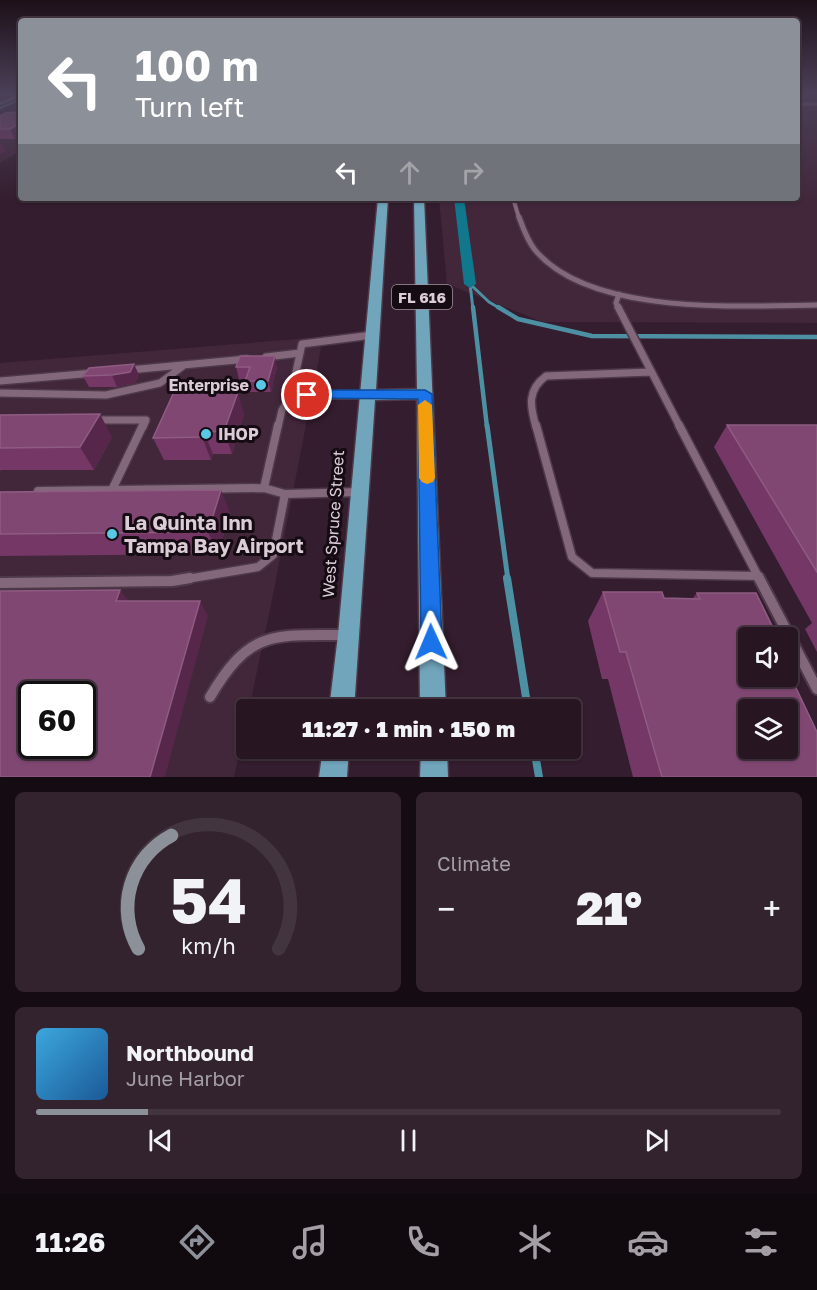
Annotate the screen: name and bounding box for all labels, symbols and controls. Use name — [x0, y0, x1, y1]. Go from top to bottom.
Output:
text: 100 m — [135, 40, 258, 90]
icon: left — [36, 42, 114, 120]
text: Turn left — [135, 91, 244, 123]
icon: left — [330, 156, 363, 189]
icon: ahead — [393, 156, 426, 189]
icon: right — [456, 156, 489, 189]
road number: FL 616 — [392, 285, 452, 309]
pin — [281, 369, 332, 420]
place label: Enterprise — [168, 375, 249, 395]
marker: Enterprise — [254, 378, 268, 392]
icon: arrive — [290, 378, 323, 411]
place label: IHOP — [218, 424, 259, 444]
marker: IHOP — [199, 427, 213, 441]
street label: West Spruce Street — [318, 449, 348, 599]
place label: La Quinta Inn Tampa Bay Airport — [124, 510, 304, 557]
marker: La Quinta Inn Tampa Bay Airport — [105, 527, 119, 541]
position arrow — [399, 610, 463, 674]
map controls — [738, 627, 798, 759]
button: sound — [738, 627, 798, 687]
speed limit sign: 60 — [18, 681, 96, 759]
button: layers — [738, 699, 798, 759]
text: 11:27 · 1 min · 150 m — [302, 715, 515, 742]
text: Climate — [437, 851, 511, 875]
text: 54 — [169, 862, 247, 937]
text: 21° — [576, 881, 642, 935]
text: − — [437, 889, 455, 928]
text: + — [763, 889, 781, 928]
text: km/h — [181, 933, 235, 959]
text: Northbound — [126, 1039, 254, 1066]
text: June Harbor — [126, 1066, 245, 1090]
icon: previous — [144, 1124, 177, 1157]
icon: pause — [392, 1124, 425, 1157]
icon: next — [640, 1124, 673, 1157]
icon: directions — [176, 1221, 218, 1263]
icon: music — [289, 1221, 331, 1263]
icon: phone — [402, 1221, 444, 1263]
icon: climate — [514, 1221, 556, 1263]
icon: car — [627, 1221, 669, 1263]
icon: filters — [740, 1221, 782, 1263]
text: 11:26 — [35, 1226, 105, 1258]

